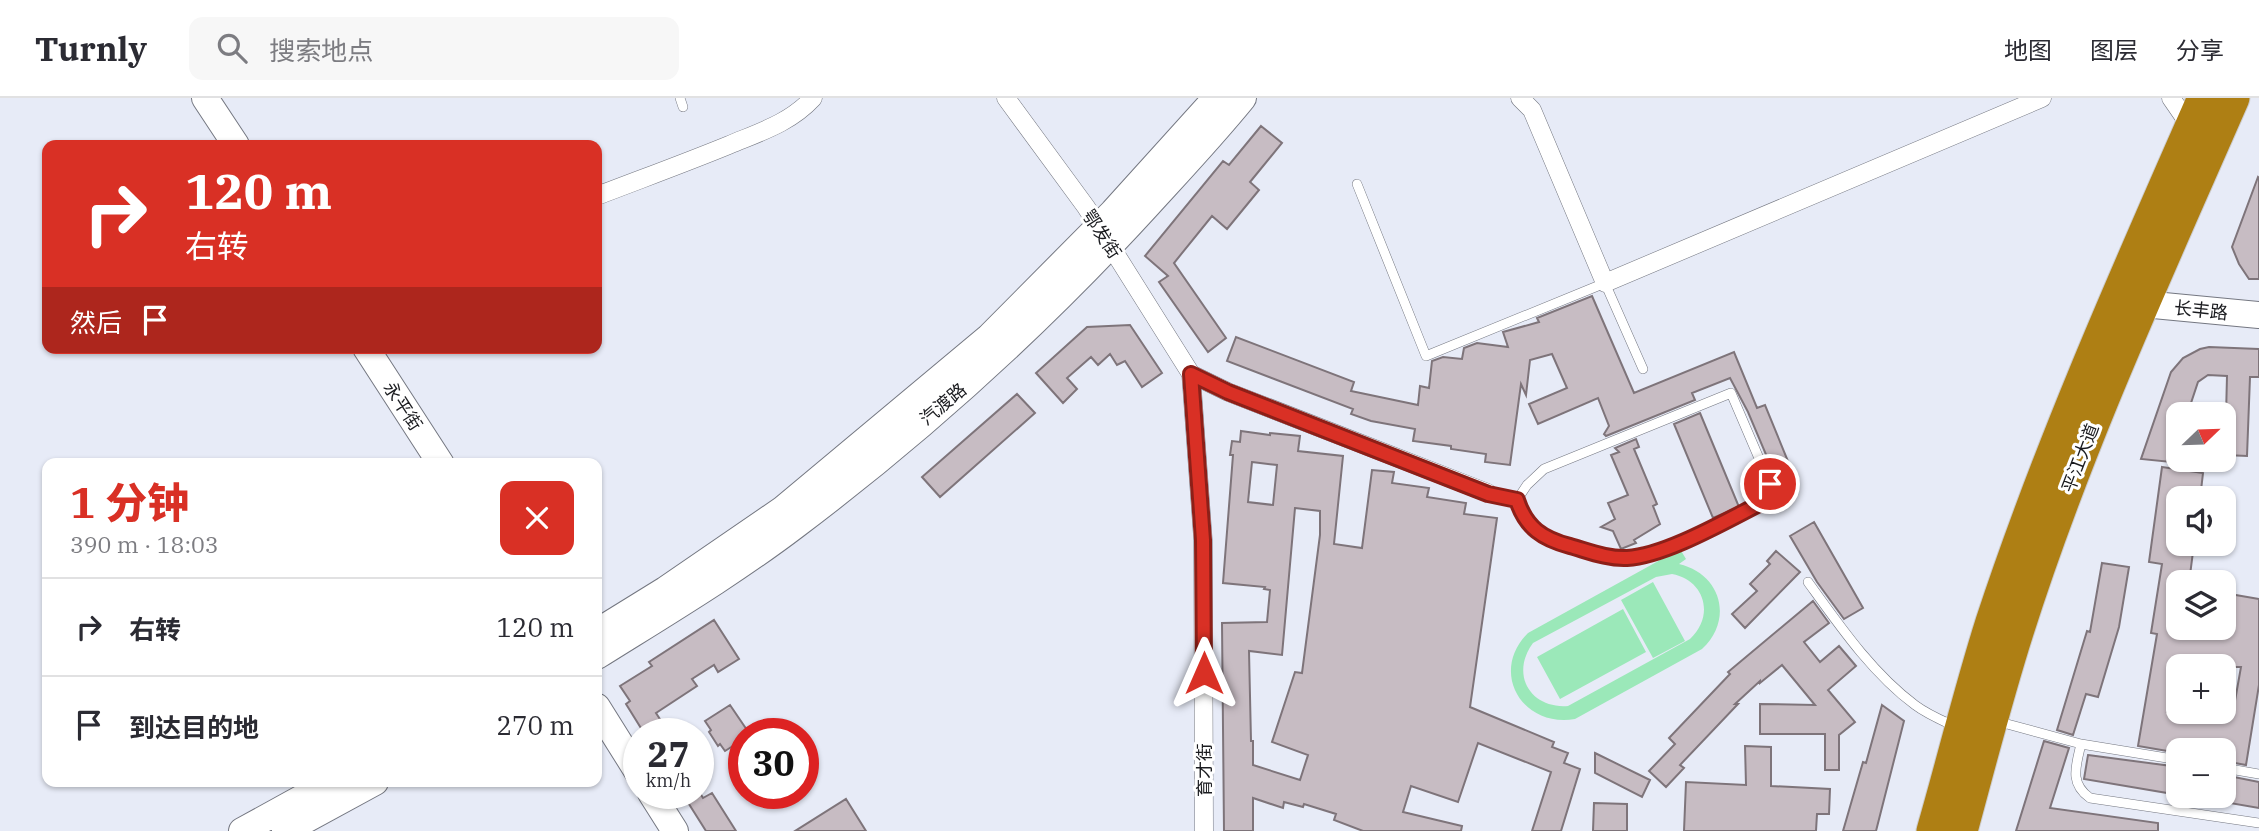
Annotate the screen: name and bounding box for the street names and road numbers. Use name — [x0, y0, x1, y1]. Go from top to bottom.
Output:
street label: 鄂发街 — [1078, 205, 1126, 263]
street label: 长丰路 — [2173, 296, 2229, 324]
street label: 永平街 — [379, 377, 427, 435]
street label: 汽渡路 — [915, 378, 971, 430]
street label: 平江大道 — [2056, 420, 2104, 496]
street label: 育才街 — [1193, 743, 1216, 797]

